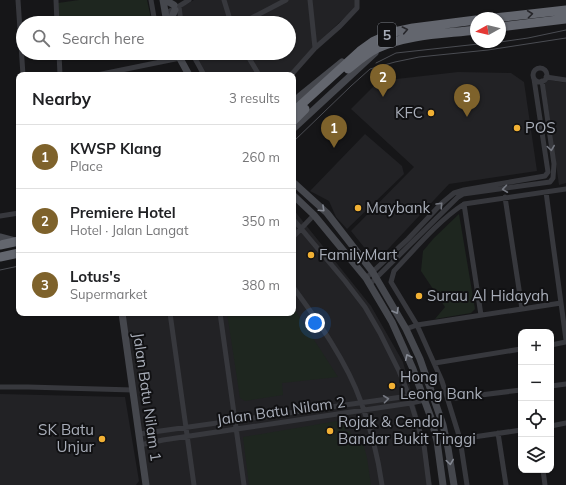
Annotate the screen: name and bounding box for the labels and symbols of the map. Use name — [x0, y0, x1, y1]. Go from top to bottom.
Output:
one-way arrow — [527, 10, 533, 19]
north arrow — [470, 12, 506, 48]
road number: 5 — [378, 23, 396, 47]
one-way arrow — [402, 27, 408, 35]
pin: 2 — [370, 64, 396, 97]
pin: 3 — [454, 84, 480, 117]
place label: KFC — [395, 103, 423, 122]
marker: KFC — [426, 108, 436, 118]
pin: 1 — [321, 115, 347, 148]
place label: POS — [525, 118, 556, 137]
marker: POS — [512, 123, 522, 133]
one-way arrow — [546, 145, 555, 151]
one-way arrow — [502, 184, 508, 193]
place label: Maybank — [366, 198, 431, 217]
one-way arrow — [435, 202, 443, 210]
marker: Maybank — [353, 203, 363, 213]
one-way arrow — [317, 204, 325, 212]
place label: FamilyMart — [319, 245, 397, 264]
marker: FamilyMart — [306, 250, 316, 260]
place label: Surau Al Hidayah — [427, 286, 549, 305]
marker: Surau Al Hidayah — [414, 291, 424, 301]
one-way arrow — [392, 307, 399, 314]
your location — [305, 313, 325, 333]
street label: Jalan Batu Nilam 1 — [129, 331, 166, 462]
one-way arrow — [405, 353, 413, 361]
place label: Hong Leong Bank — [400, 367, 483, 403]
marker: Hong Leong Bank — [387, 381, 397, 391]
street label: Jalan Batu Nilam 2 — [215, 392, 346, 429]
one-way arrow — [382, 395, 389, 404]
place label: Rojak & Cendol Bandar Bukit Tinggi — [338, 412, 476, 448]
place label: SK Batu Unjur — [38, 420, 95, 456]
marker: Rojak & Cendol Bandar Bukit Tinggi — [325, 426, 335, 436]
marker: SK Batu Unjur — [97, 434, 107, 444]
one-way arrow — [445, 459, 454, 465]

